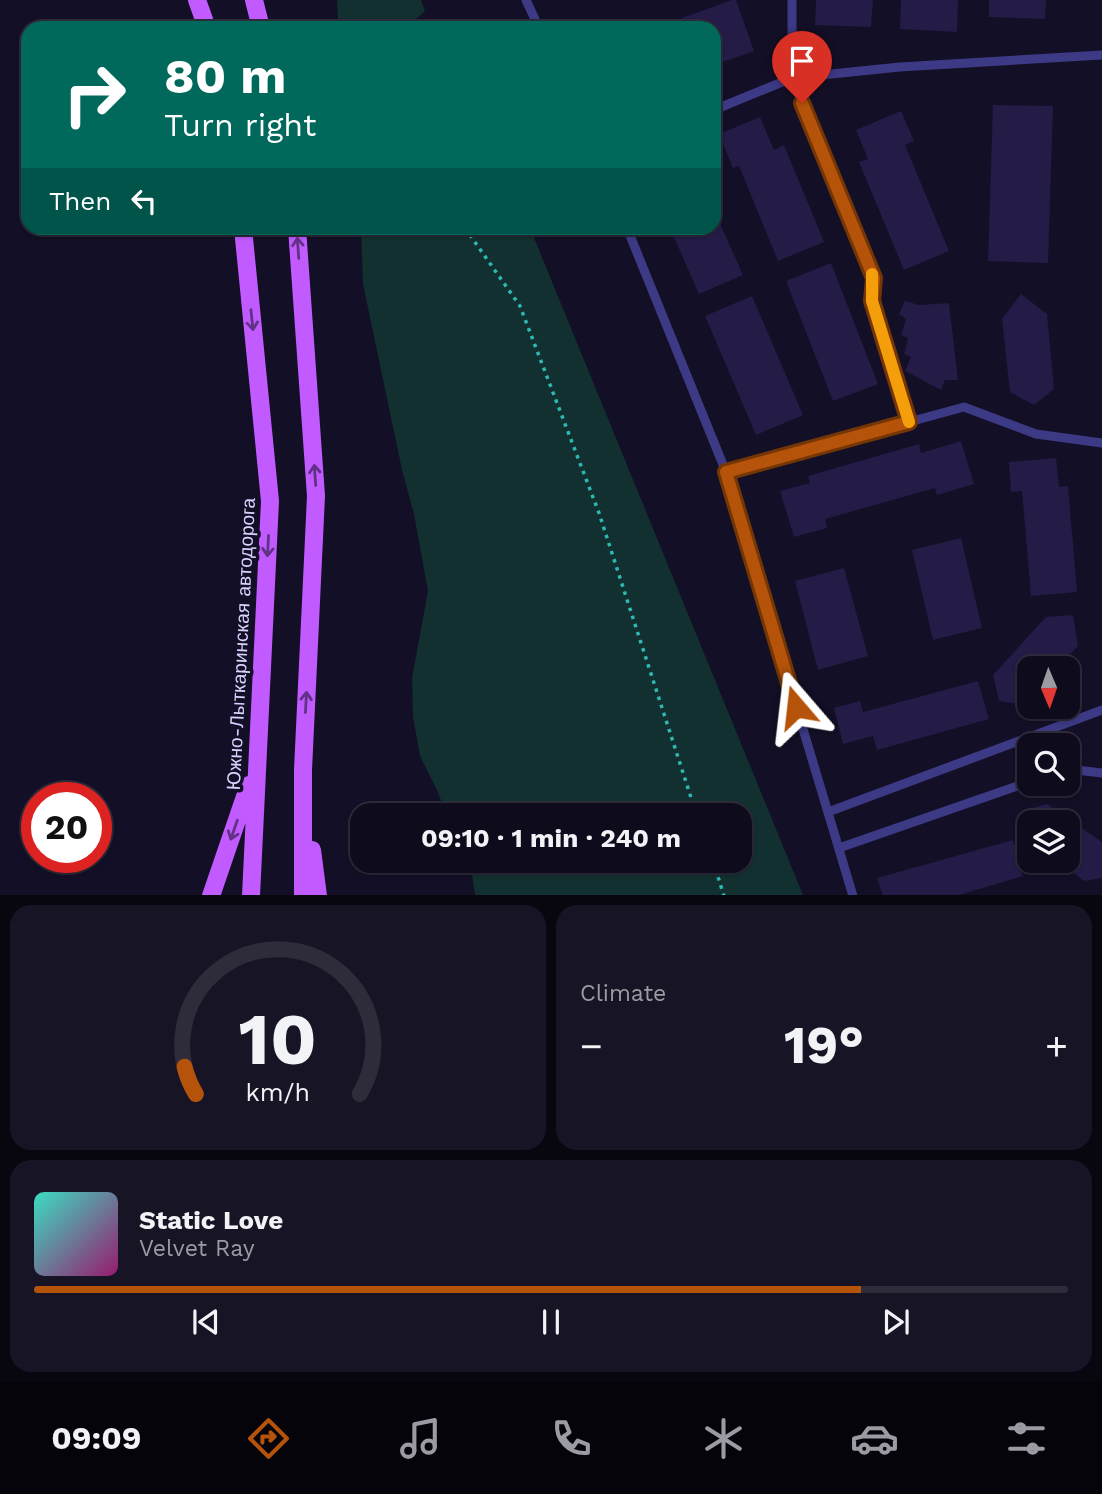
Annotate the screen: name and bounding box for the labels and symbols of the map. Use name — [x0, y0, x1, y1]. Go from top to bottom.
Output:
pin — [772, 31, 832, 103]
one-way arrow — [292, 236, 305, 259]
one-way arrow — [246, 308, 259, 331]
one-way arrow — [308, 464, 321, 486]
street label: Южно-Лыткаринская автодорога — [222, 497, 260, 791]
one-way arrow — [261, 535, 274, 558]
north arrow — [1017, 656, 1080, 719]
position arrow — [759, 670, 833, 744]
one-way arrow — [300, 691, 313, 714]
speed limit sign: 20 — [21, 782, 112, 873]
one-way arrow — [227, 818, 239, 840]

